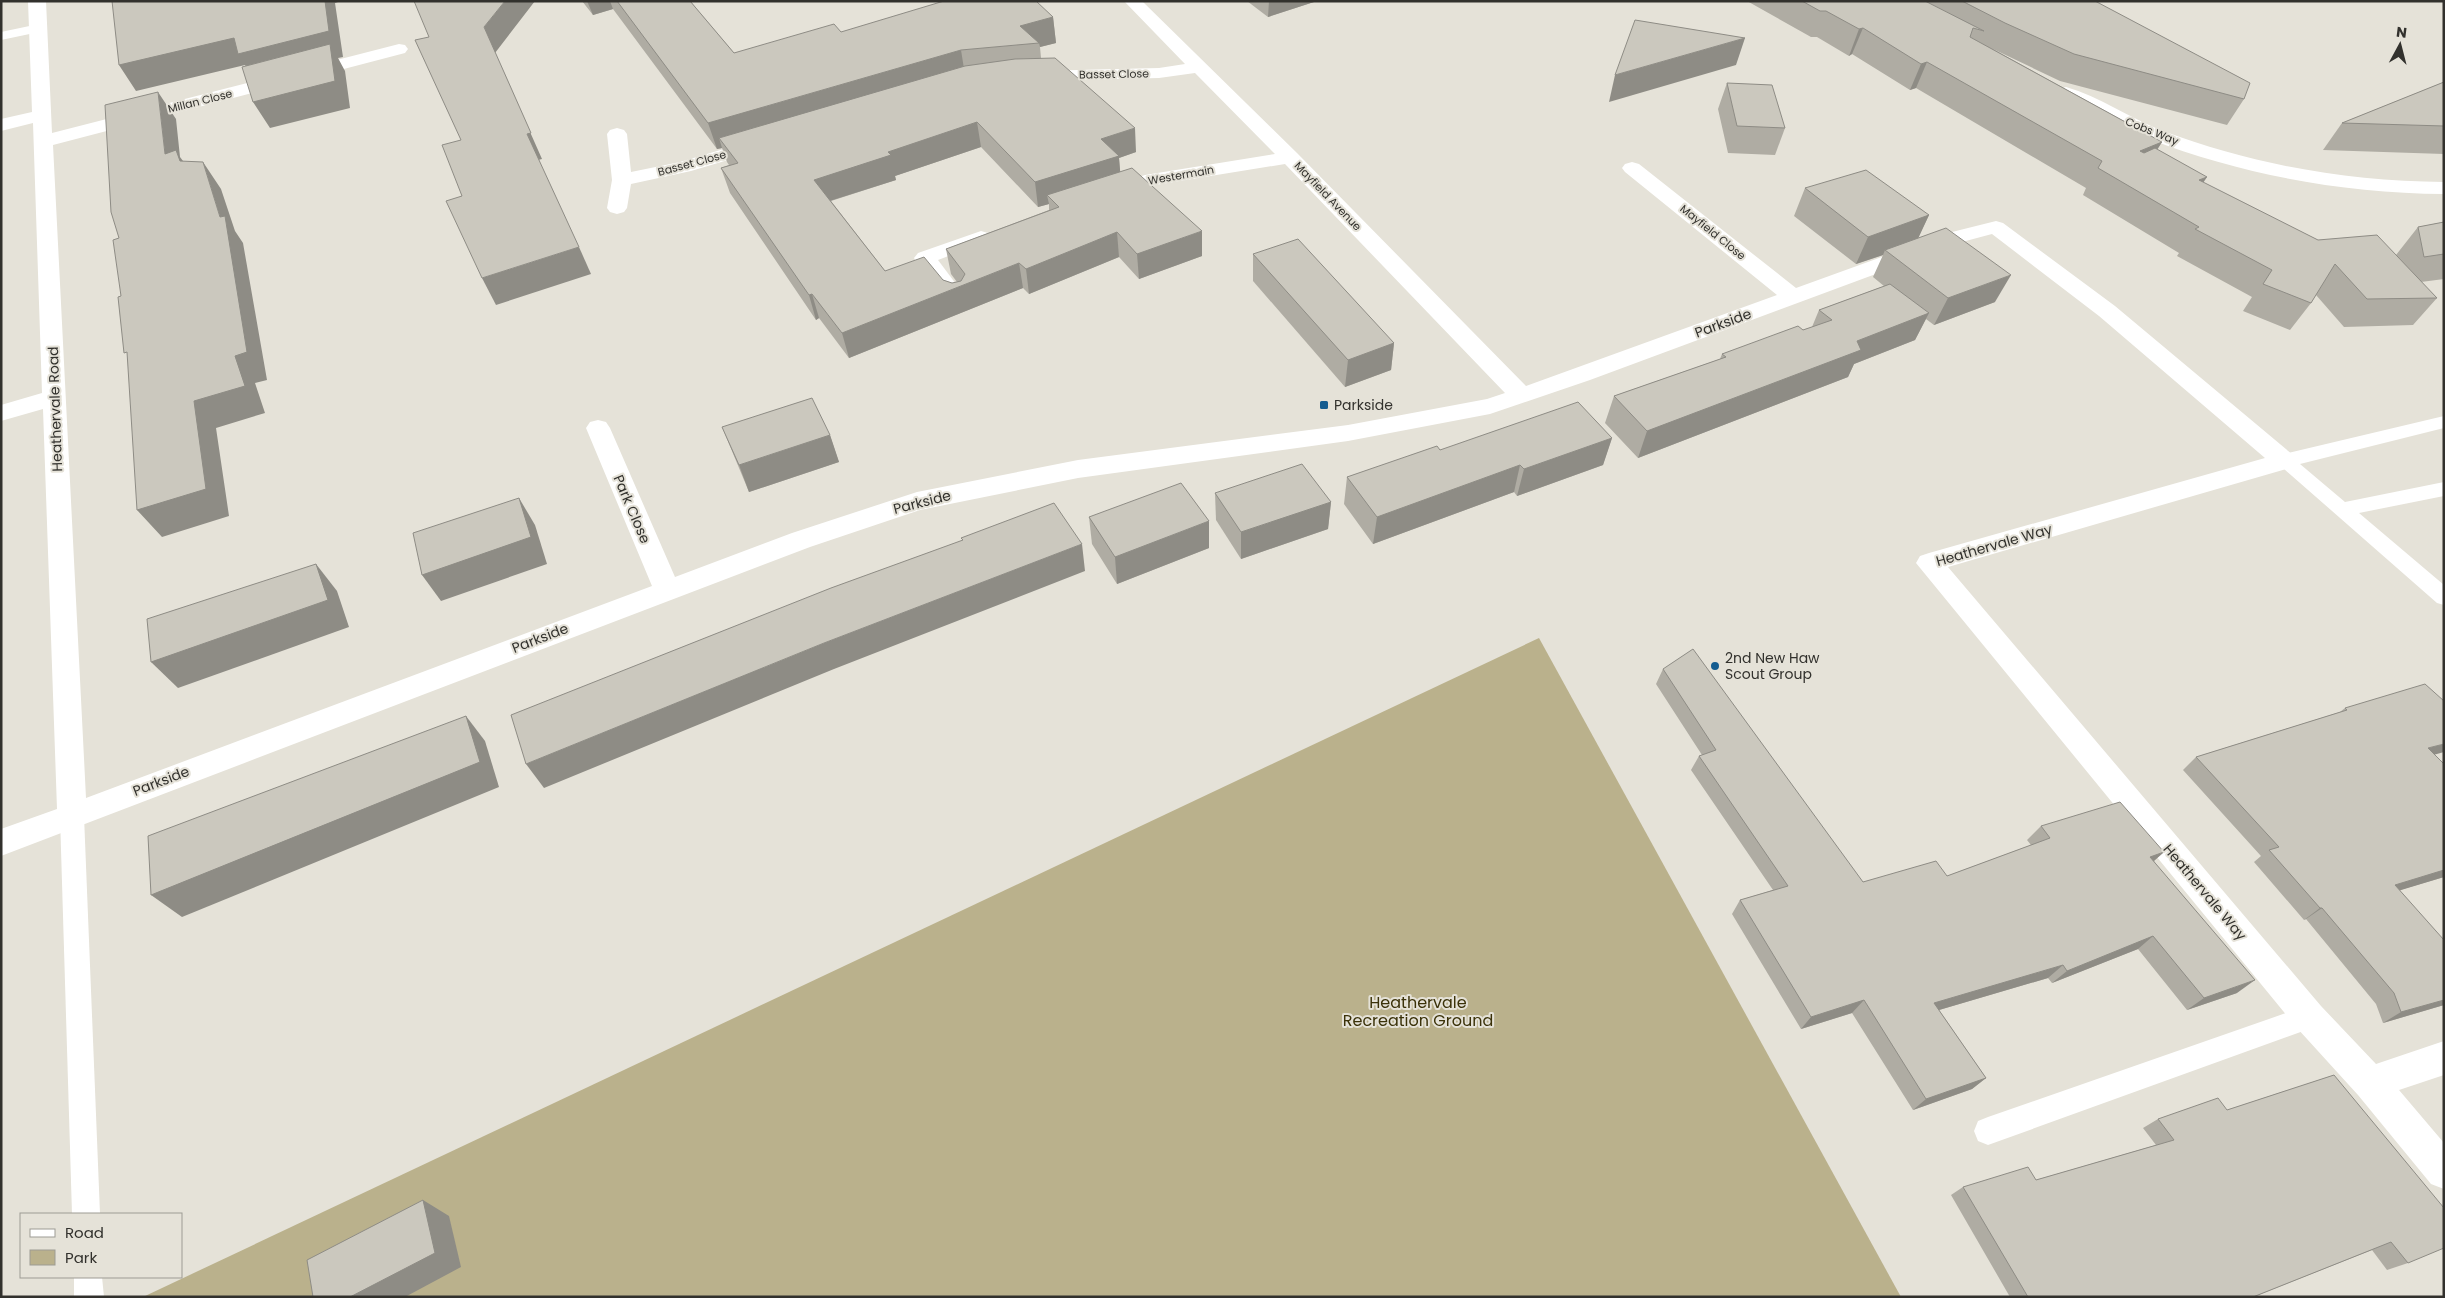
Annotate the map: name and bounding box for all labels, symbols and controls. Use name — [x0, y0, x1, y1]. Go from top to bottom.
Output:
north arrow — [2375, 20, 2425, 70]
text: N — [2395, 22, 2408, 43]
street label: Basset Close — [1079, 65, 1149, 83]
street label: Millan Close — [166, 85, 234, 117]
street label: Cobs Way — [2123, 113, 2182, 149]
street label: Basset Close — [656, 146, 728, 180]
street label: Mayfield Avenue — [1291, 158, 1365, 234]
street label: Westermain — [1147, 161, 1215, 189]
street label: Mayfield Close — [1677, 201, 1749, 264]
street label: Parkside — [1692, 303, 1754, 342]
street label: Heathervale Road — [43, 346, 67, 472]
place label: Parkside — [1334, 395, 1393, 415]
marker: Parkside — [1318, 399, 1330, 411]
street label: Park Close — [609, 472, 656, 547]
street label: Parkside — [891, 485, 953, 519]
street label: Heathervale Way — [1934, 519, 2055, 571]
street label: Parkside — [509, 618, 571, 658]
place label: 2nd New Haw Scout Group — [1725, 648, 1820, 684]
marker: 2nd New Haw Scout Group — [1709, 660, 1721, 672]
street label: Parkside — [130, 761, 192, 801]
street label: Heathervale Way — [2159, 840, 2251, 944]
park label: Heathervale Recreation Ground — [1343, 991, 1493, 1032]
legend — [20, 1213, 182, 1278]
text: Road — [65, 1222, 104, 1243]
text: Park — [65, 1247, 97, 1268]

